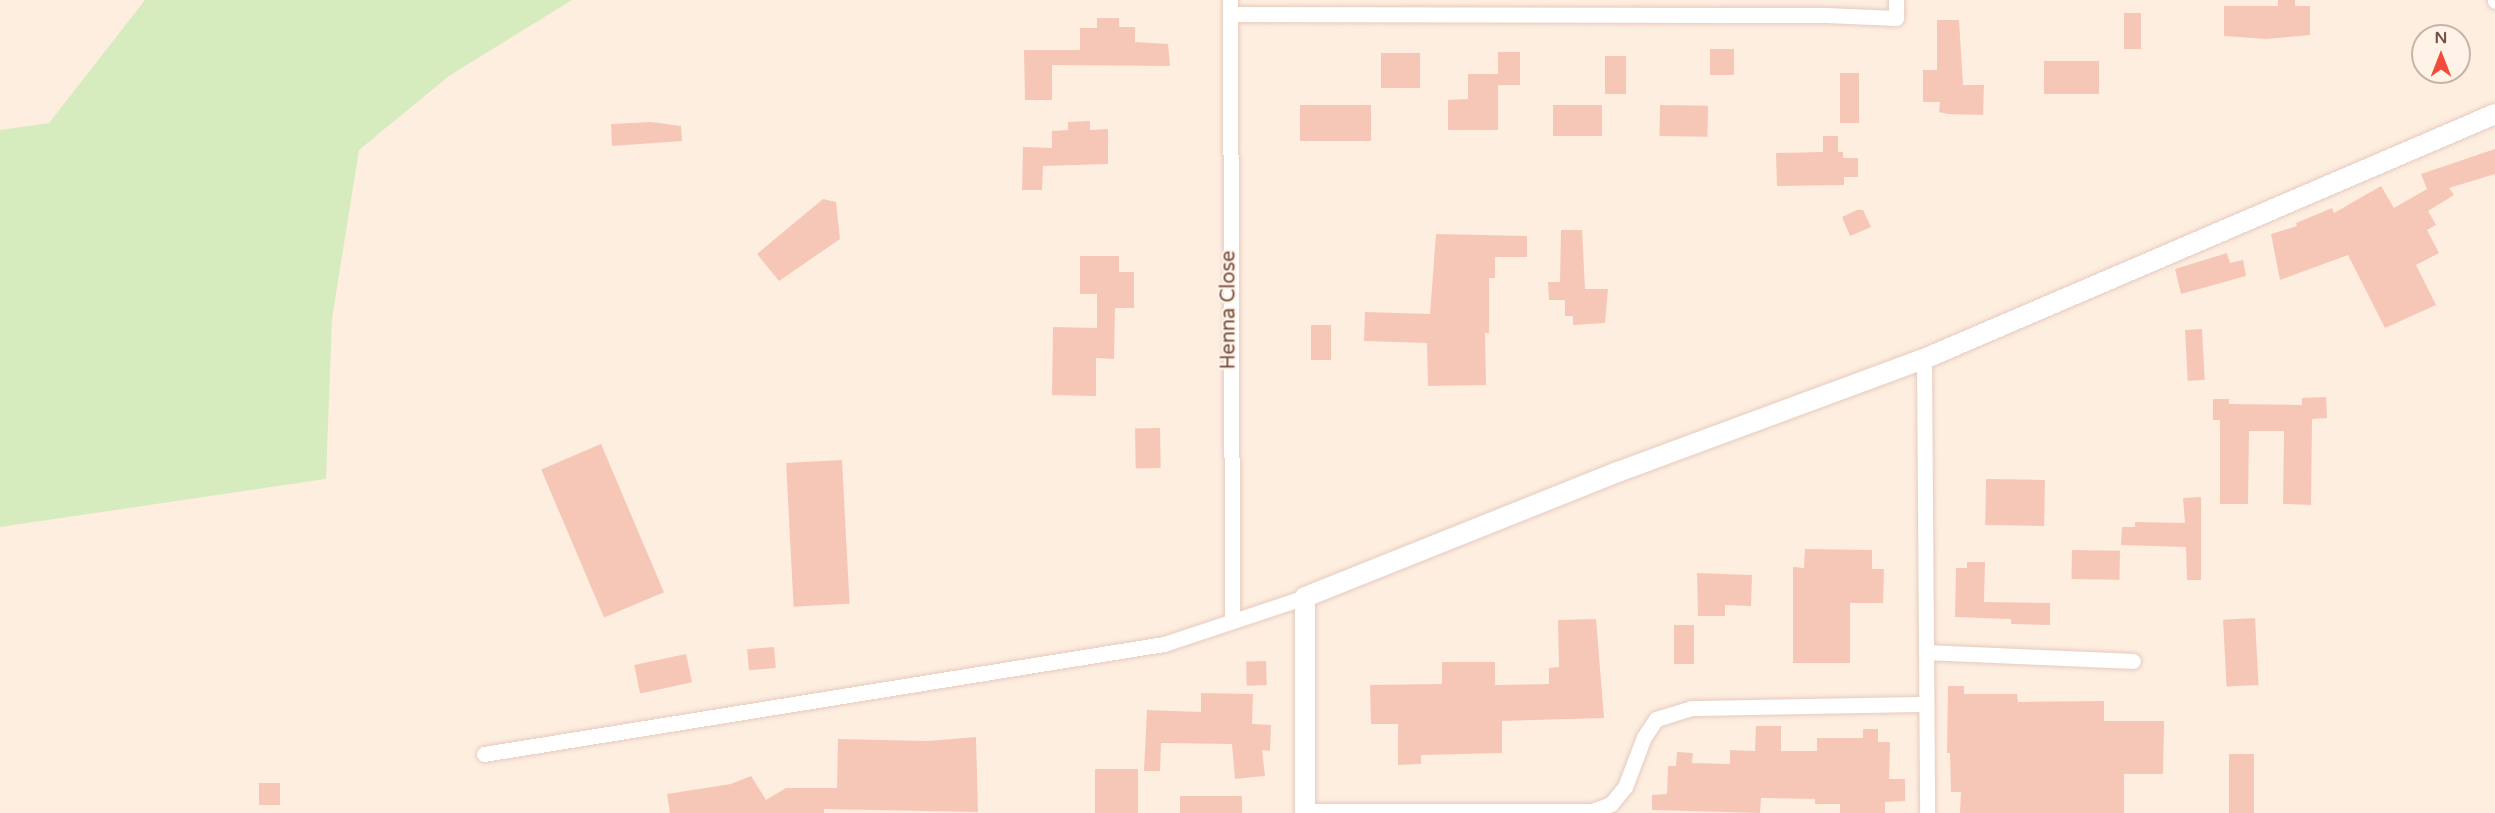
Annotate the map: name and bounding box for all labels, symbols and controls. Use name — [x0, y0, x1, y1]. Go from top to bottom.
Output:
north arrow — [2411, 24, 2471, 84]
text: N — [2435, 28, 2447, 48]
street label: Henna Close — [1217, 251, 1241, 369]

